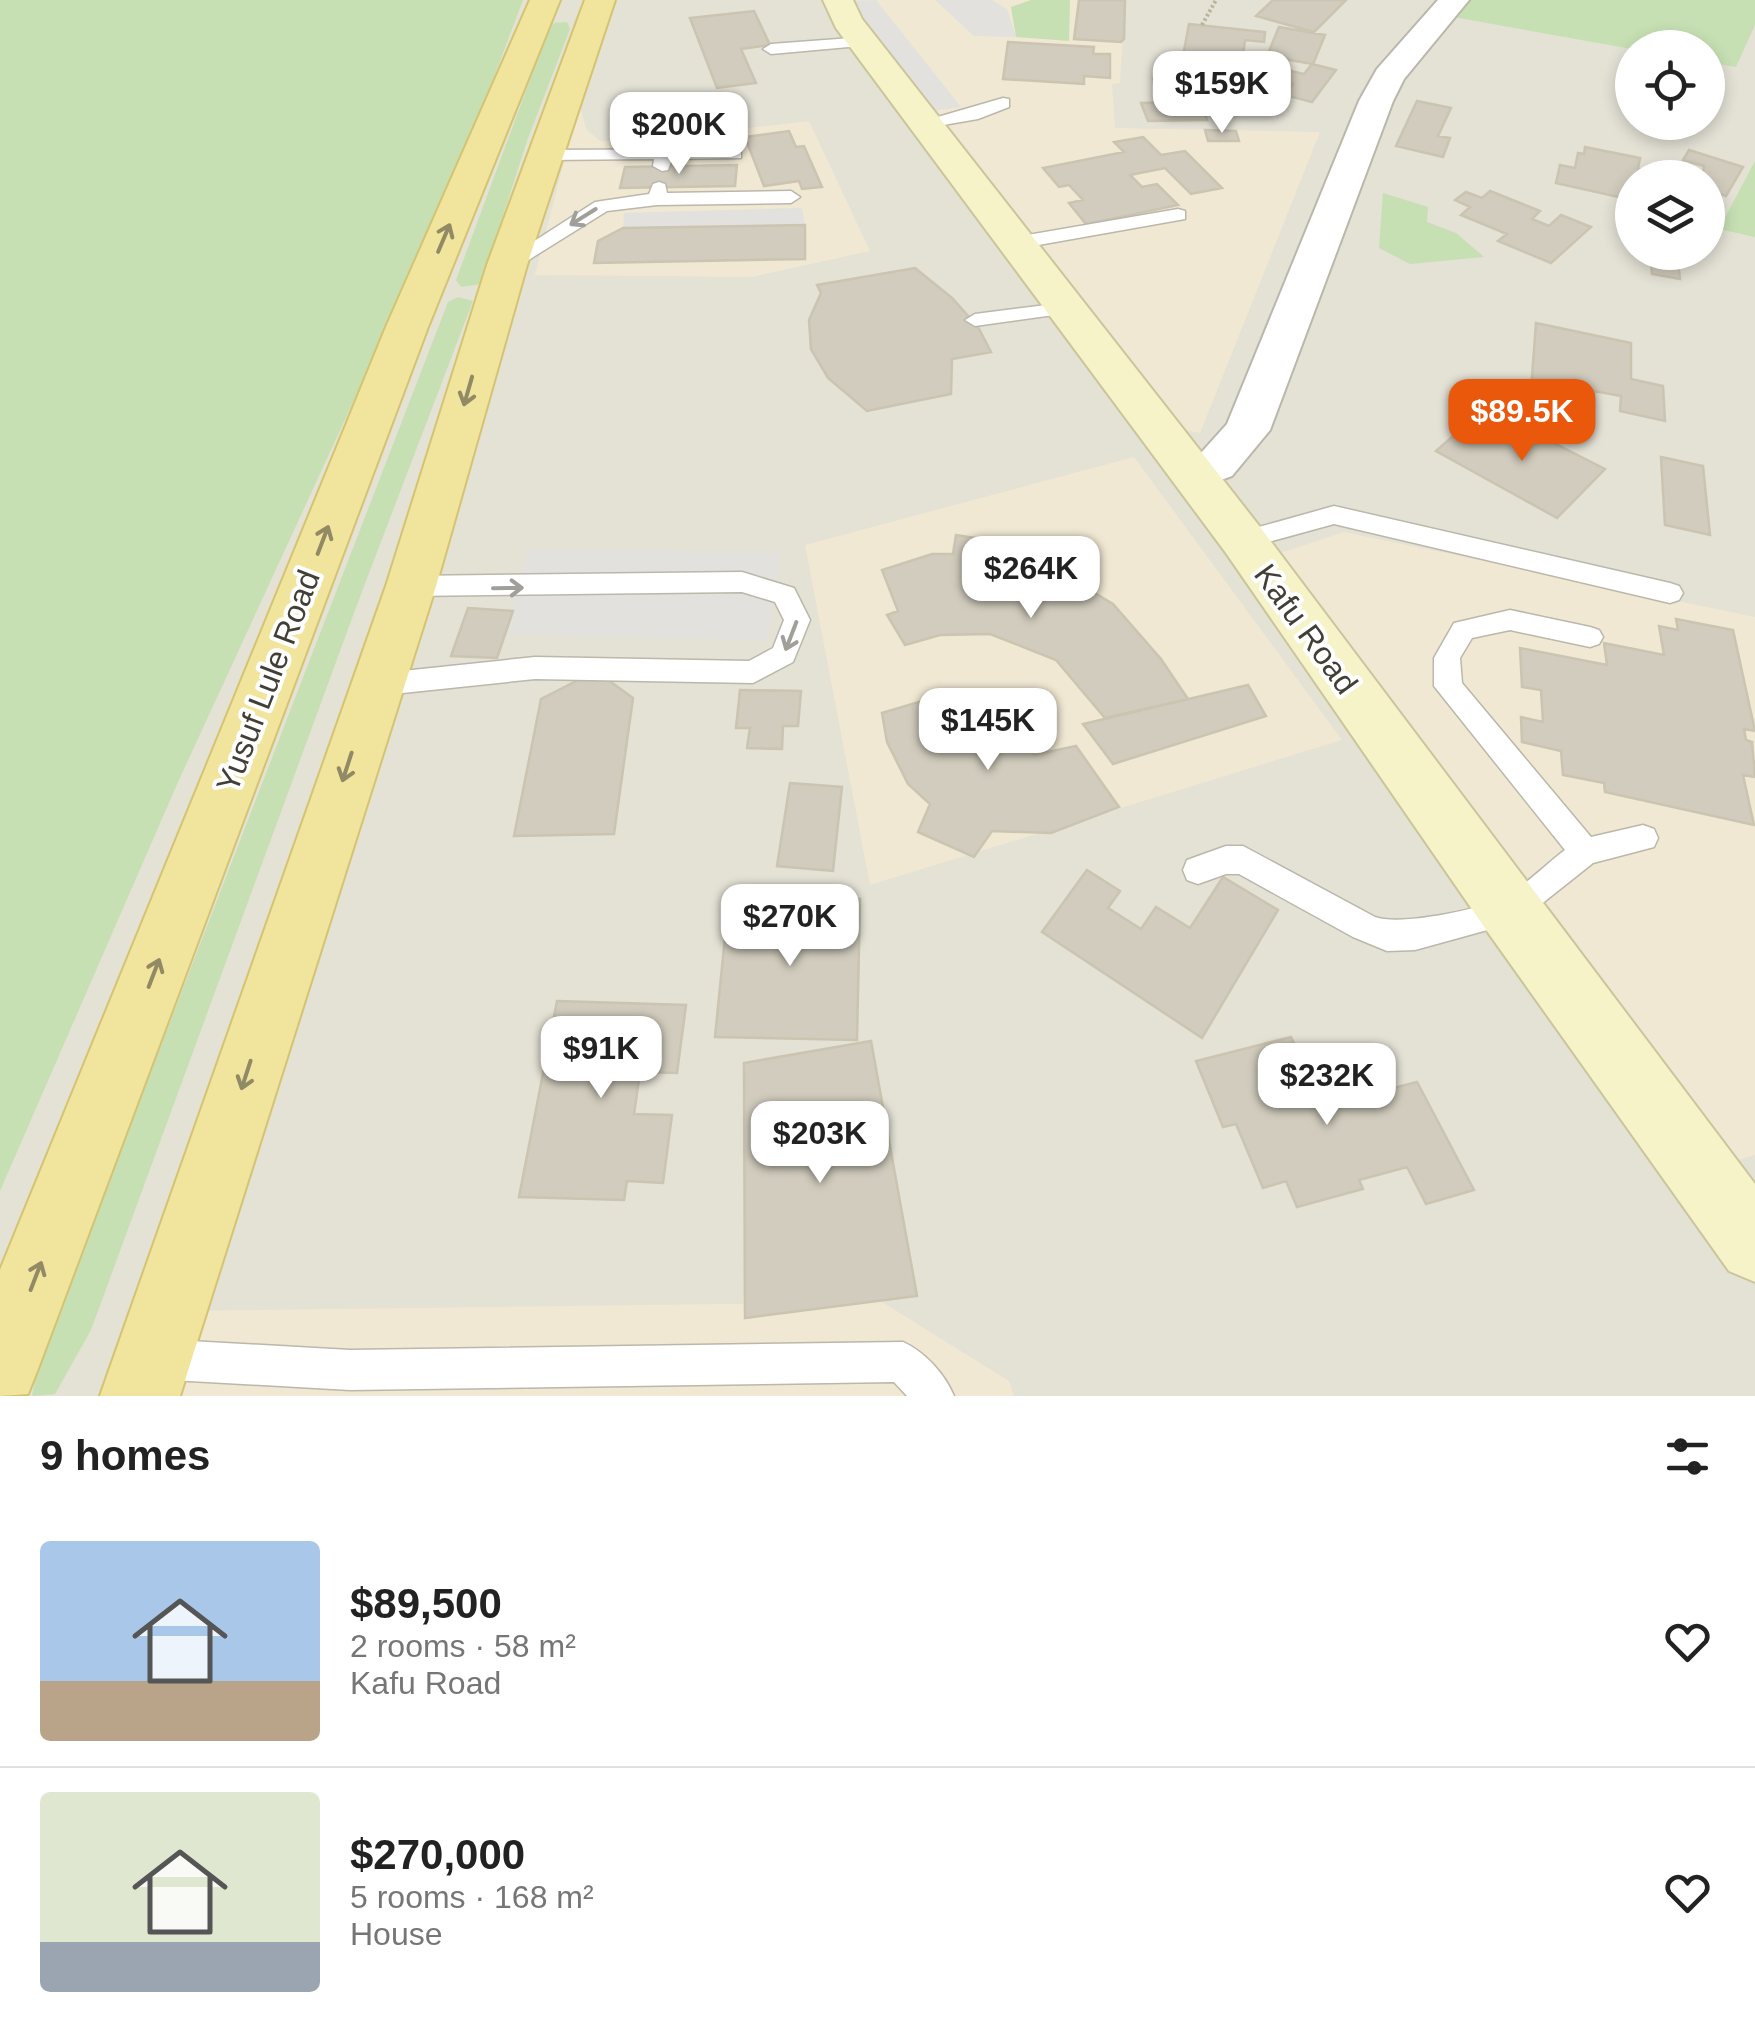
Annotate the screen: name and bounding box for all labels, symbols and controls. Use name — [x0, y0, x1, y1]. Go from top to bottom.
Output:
map controls — [1615, 30, 1725, 270]
button: locate — [1615, 30, 1725, 140]
pin: $159K — [1152, 51, 1292, 136]
text: $159K — [1175, 65, 1269, 101]
pin: $200K — [609, 92, 749, 177]
text: $200K — [632, 106, 726, 142]
button: layers — [1615, 160, 1725, 270]
one-way arrow — [569, 207, 598, 228]
one-way arrow — [436, 223, 454, 254]
one-way arrow — [458, 375, 476, 406]
pin: $89.5K — [1441, 379, 1603, 464]
text: $89.5K — [1470, 393, 1574, 429]
one-way arrow — [316, 525, 334, 556]
pin: $264K — [961, 536, 1101, 621]
text: $264K — [984, 550, 1078, 586]
street label: Kafu Road — [1247, 557, 1365, 701]
street label: Yusuf Lule Road — [209, 565, 327, 797]
one-way arrow — [491, 578, 523, 597]
one-way arrow — [780, 621, 798, 651]
pin: $145K — [918, 688, 1058, 773]
text: $145K — [941, 702, 1035, 738]
one-way arrow — [337, 750, 355, 782]
pin: $270K — [720, 884, 860, 969]
text: $270K — [743, 898, 837, 934]
one-way arrow — [146, 958, 164, 989]
pin: $91K — [542, 1016, 660, 1101]
text: $91K — [563, 1030, 639, 1066]
pin: $232K — [1257, 1043, 1397, 1128]
text: $232K — [1280, 1057, 1374, 1093]
one-way arrow — [235, 1059, 253, 1091]
pin: $203K — [750, 1101, 890, 1186]
text: $203K — [773, 1115, 867, 1151]
one-way arrow — [28, 1261, 46, 1291]
icon: filters — [1660, 1429, 1715, 1484]
text: 9 homes — [40, 1432, 210, 1479]
text: $89,500 — [350, 1580, 502, 1627]
icon: home — [120, 1581, 240, 1701]
icon: heart — [1660, 1614, 1715, 1669]
text: 2 rooms · 58 m² — [350, 1628, 576, 1664]
text: Kafu Road — [350, 1665, 501, 1701]
text: $270,000 — [350, 1831, 525, 1878]
icon: home — [120, 1832, 240, 1952]
icon: heart — [1660, 1865, 1715, 1920]
text: 5 rooms · 168 m² — [350, 1879, 594, 1915]
text: House — [350, 1916, 443, 1952]

